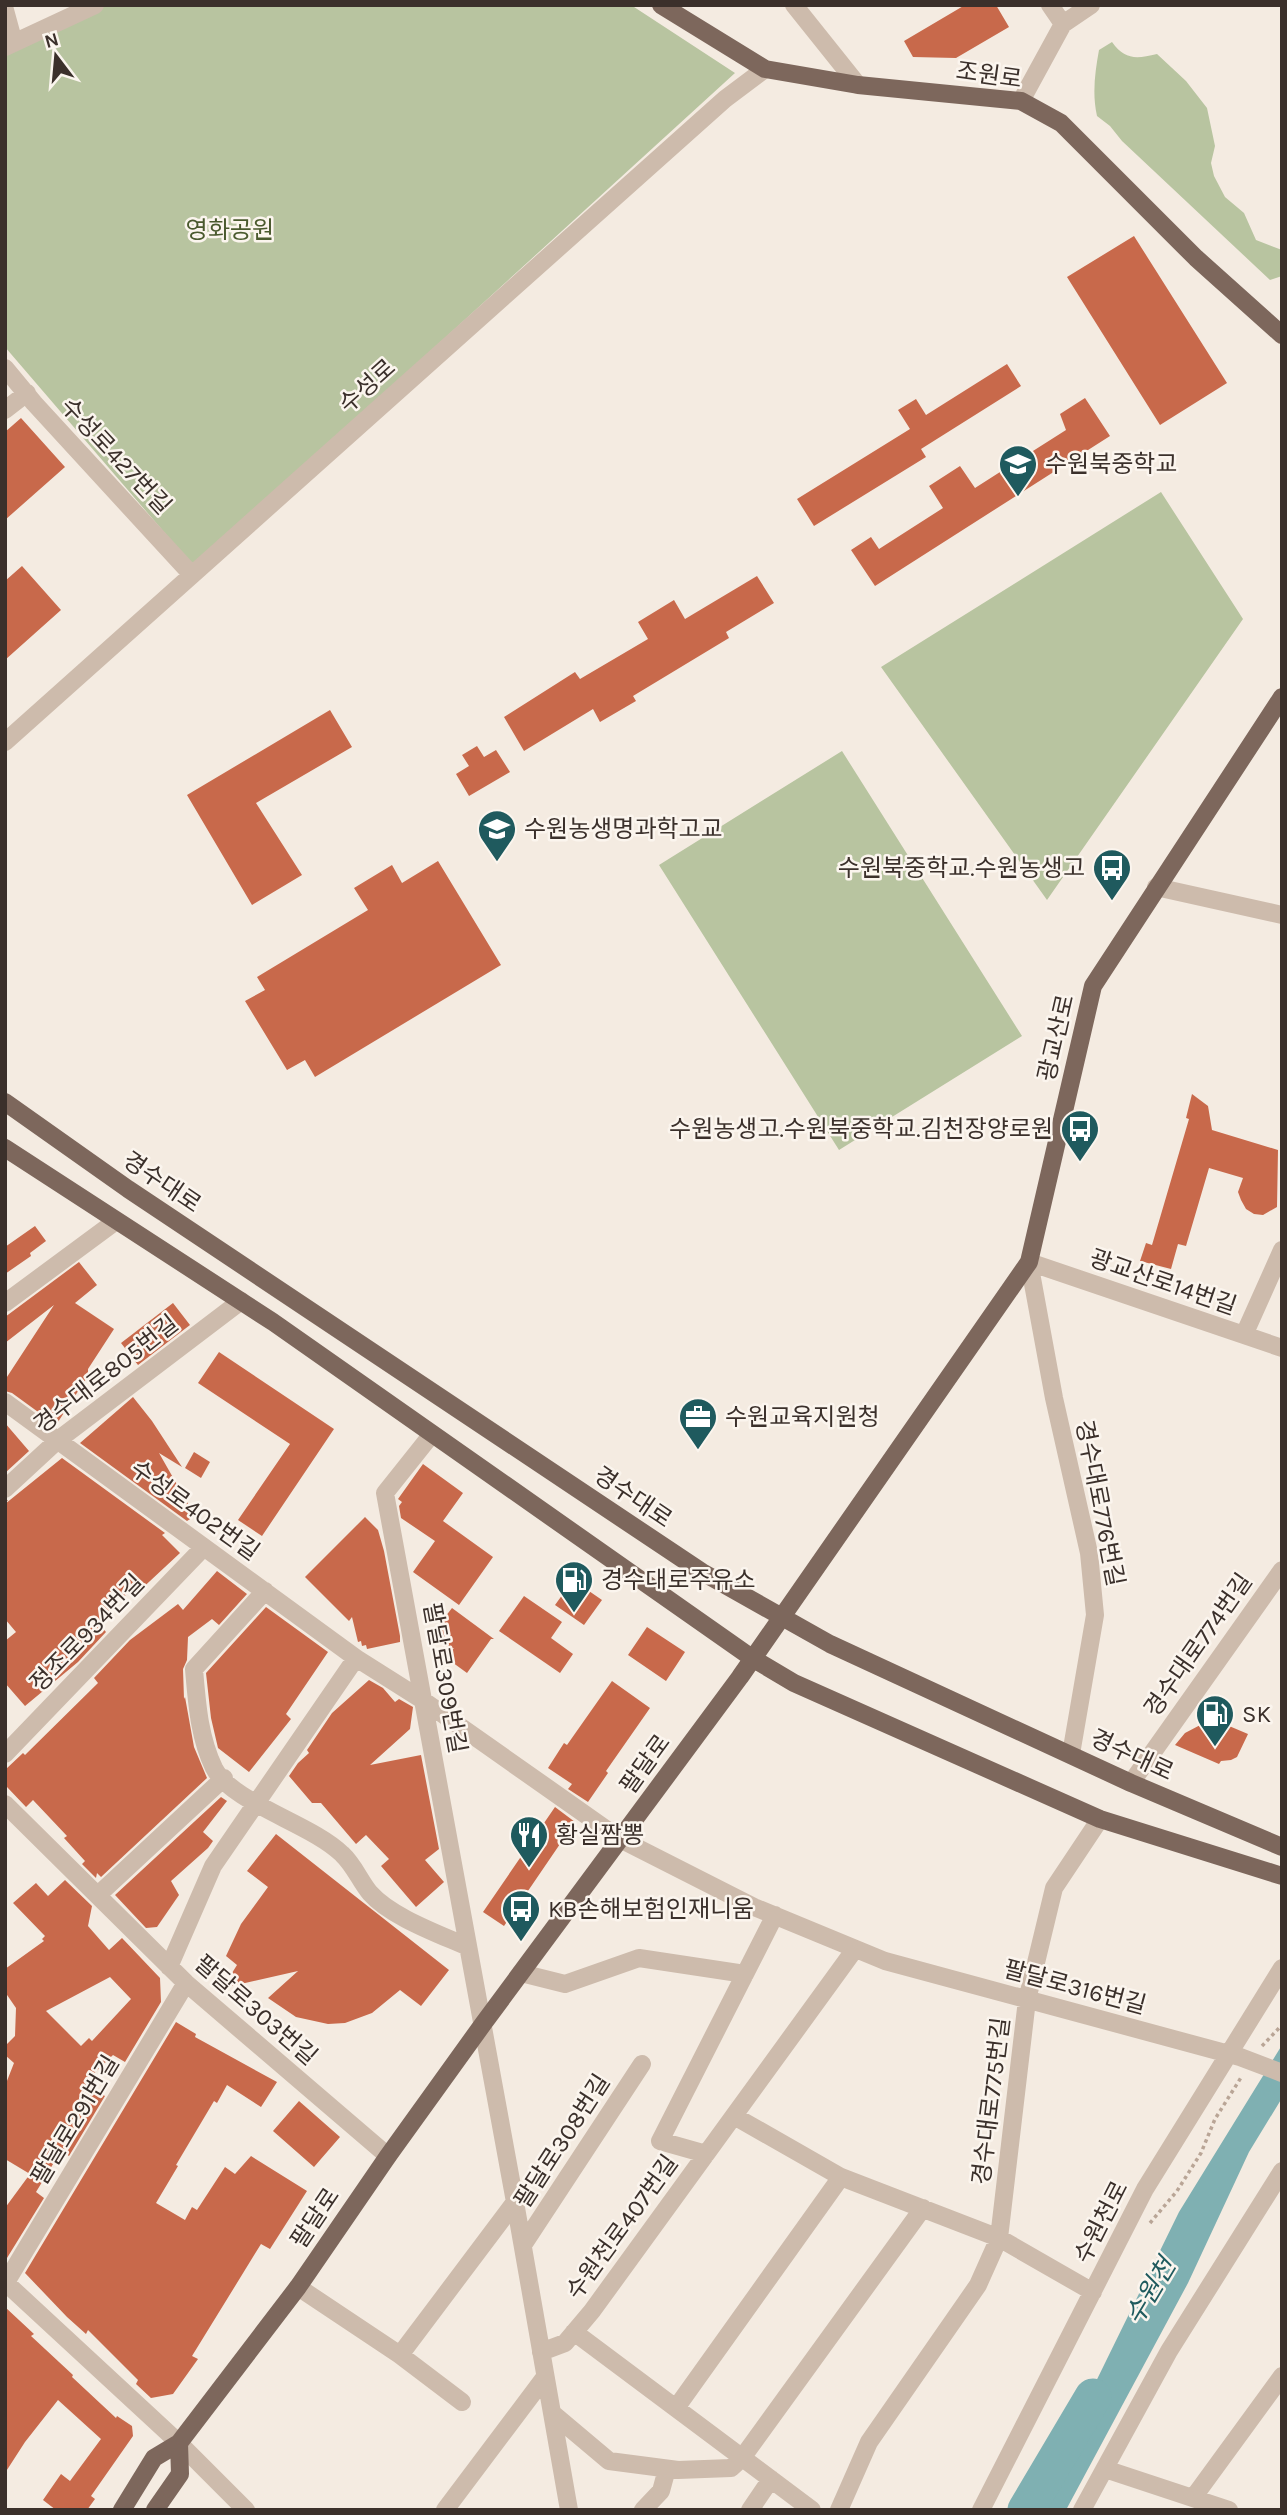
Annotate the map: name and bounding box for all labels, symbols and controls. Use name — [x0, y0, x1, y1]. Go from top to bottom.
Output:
north arrow — [21, 21, 91, 91]
text: N — [42, 28, 61, 53]
street label: 조원로 — [954, 57, 1024, 93]
park label: 영화공원 — [186, 216, 274, 244]
street label: 수성로 — [333, 353, 401, 419]
street label: 수성로427번길 — [55, 392, 177, 520]
school or university icon: 수원북중학교 — [997, 443, 1039, 498]
place label: 수원북중학교 — [1045, 450, 1177, 478]
school or university icon: 수원농생명과학고교 — [476, 808, 518, 863]
place label: 수원농생명과학고교 — [524, 815, 723, 843]
bus stop icon: 수원북중학교.수원농생고 — [1091, 847, 1133, 902]
place label: 수원북중학교.수원농생고 — [838, 854, 1085, 882]
street label: 광교산로 — [1032, 992, 1080, 1084]
bus stop icon: 수원농생고.수원북중학교.김천장양로원 — [1059, 1108, 1101, 1163]
place label: 수원농생고.수원북중학교.김천장양로원 — [669, 1115, 1053, 1143]
street label: 경수대로 — [118, 1146, 206, 1218]
street label: 광교산로14번길 — [1086, 1244, 1240, 1320]
street label: 경수대로805번길 — [28, 1309, 184, 1439]
office icon: 수원교육지원청 — [677, 1396, 719, 1451]
place label: 수원교육지원청 — [725, 1403, 880, 1431]
street label: 경수대로776번길 — [1070, 1417, 1130, 1589]
street label: 수성로402번길 — [125, 1454, 265, 1566]
street label: 경수대로 — [589, 1461, 677, 1533]
fuel station icon: 경수대로주유소 — [553, 1559, 595, 1614]
place label: 경수대로주유소 — [601, 1566, 756, 1594]
street label: 경수대로774번길 — [1138, 1568, 1258, 1722]
street label: 정조로934번길 — [24, 1569, 150, 1697]
street label: 팔달로309번길 — [418, 1600, 472, 1756]
fuel station icon: SK — [1194, 1693, 1236, 1748]
place label: SK — [1242, 1700, 1272, 1728]
street label: 경수대로 — [1086, 1724, 1178, 1786]
street label: 팔달로 — [614, 1729, 676, 1799]
restaurant icon: 황실짬뽕 — [508, 1814, 550, 1869]
place label: 황실짬뽕 — [556, 1821, 644, 1849]
bus stop icon: KB손해보험인재니움 — [500, 1888, 542, 1943]
place label: KB손해보험인재니움 — [548, 1895, 754, 1923]
street label: 팔달로303번길 — [189, 1949, 323, 2071]
street label: 팔달로316번길 — [1001, 1955, 1149, 2019]
street label: 경수대로775번길 — [967, 2016, 1015, 2186]
street label: 팔달로291번길 — [25, 2050, 125, 2190]
street label: 팔달로308번길 — [508, 2069, 616, 2213]
street label: 수원천로407번길 — [560, 2149, 684, 2305]
street label: 수원천로 — [1068, 2176, 1134, 2268]
street label: 팔달로 — [285, 2183, 345, 2253]
water label: 수원천 — [1119, 2250, 1184, 2330]

